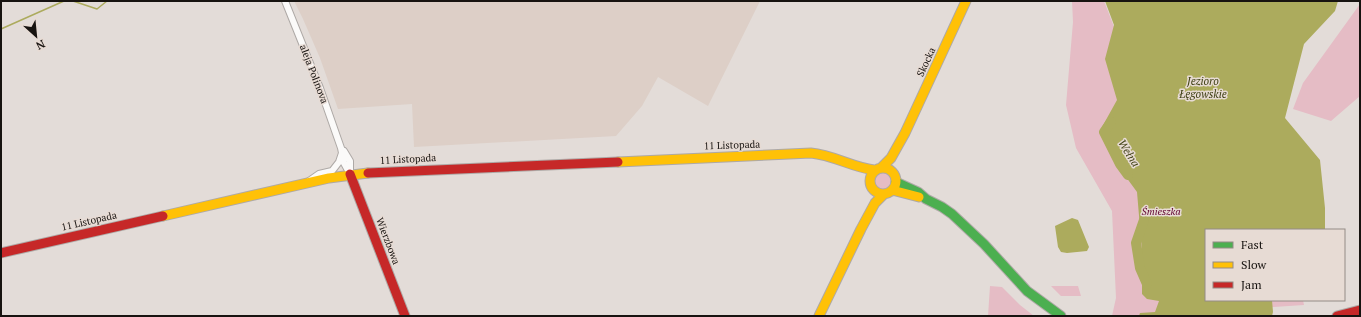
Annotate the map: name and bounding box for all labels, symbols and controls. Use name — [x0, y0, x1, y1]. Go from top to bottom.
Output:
north arrow — [16, 16, 56, 56]
text: N — [33, 37, 47, 53]
street label: aleja Polinova — [297, 43, 331, 105]
street label: Skocka — [914, 45, 938, 79]
water label: Jezioro Łęgowskie — [1178, 74, 1227, 101]
water label: Wełna — [1115, 137, 1143, 170]
street label: 11 Listopada — [704, 138, 760, 152]
street label: 11 Listopada — [379, 151, 437, 167]
park label: Śmieszka — [1141, 205, 1181, 218]
street label: 11 Listopada — [60, 208, 118, 234]
street label: Wierzbowa — [373, 216, 403, 266]
legend — [1205, 229, 1345, 301]
text: Fast — [1241, 237, 1264, 252]
text: Slow — [1241, 257, 1267, 272]
text: Jam — [1241, 277, 1262, 292]

